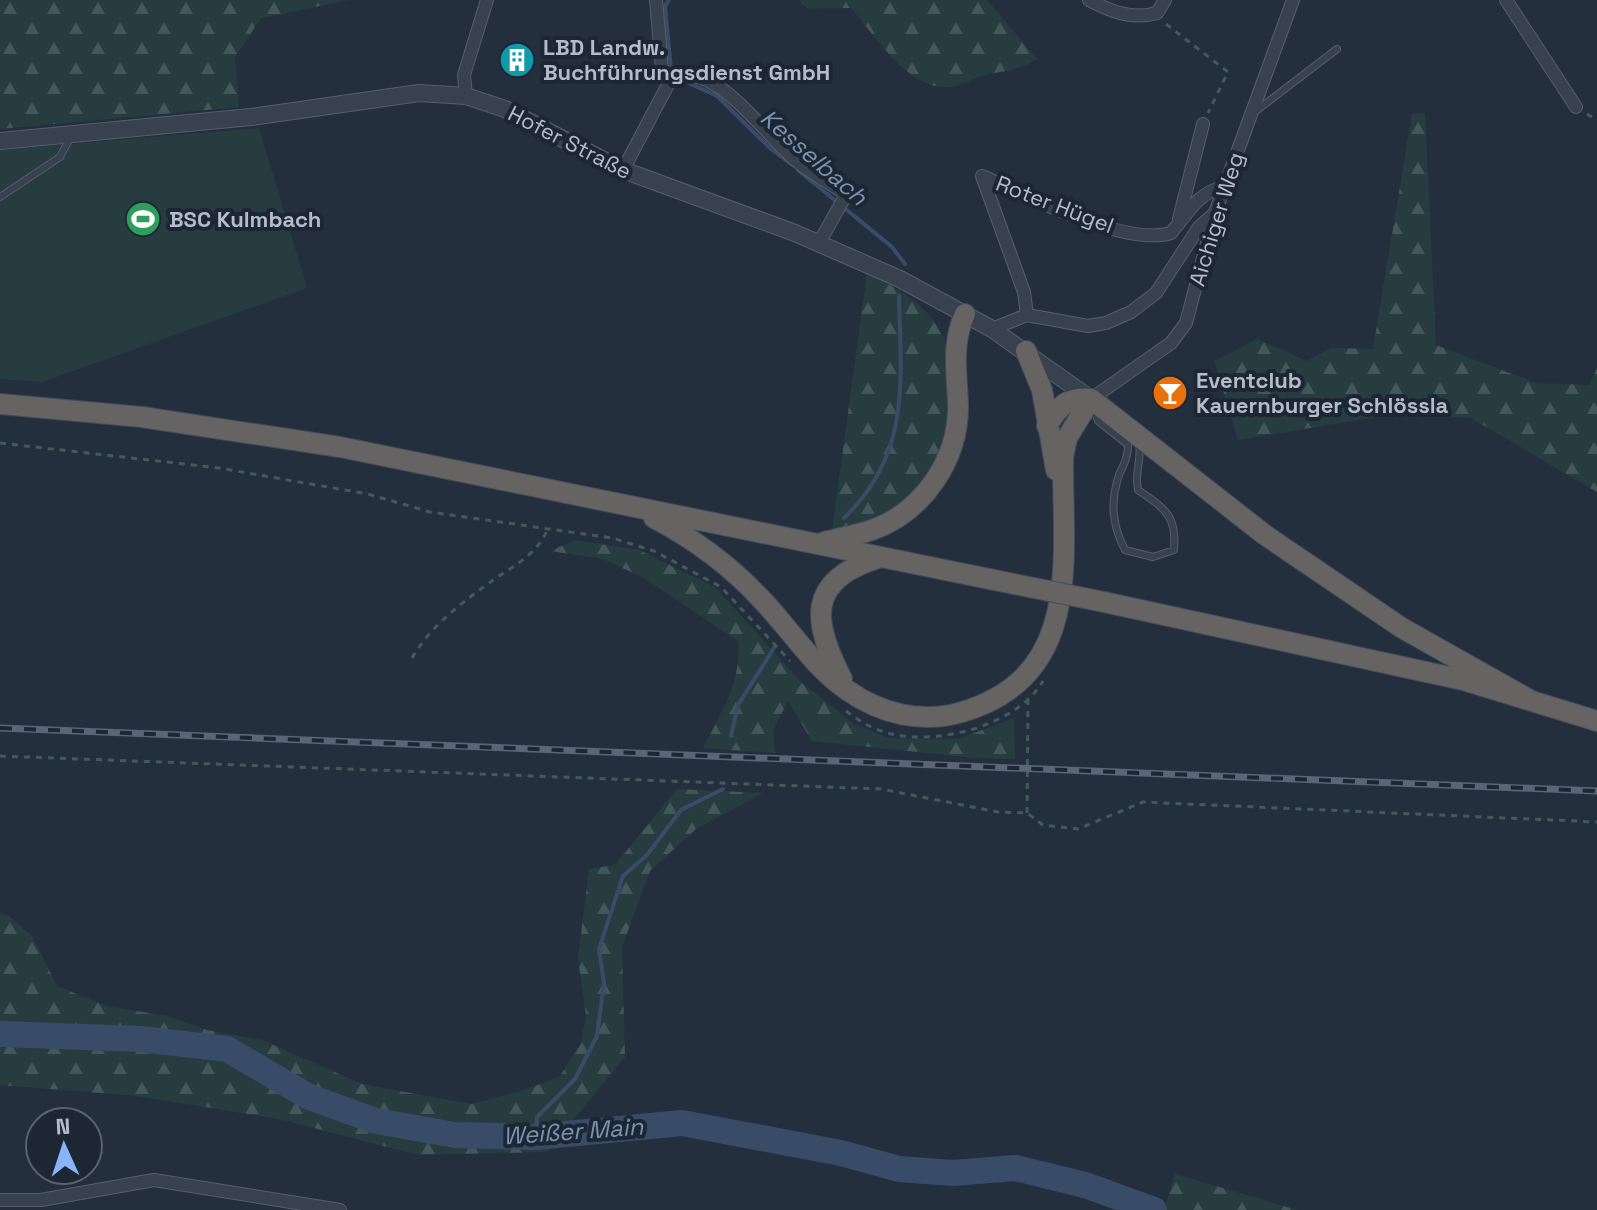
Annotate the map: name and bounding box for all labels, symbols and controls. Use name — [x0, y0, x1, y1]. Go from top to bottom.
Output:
place label: LBD Landw. Buchführungsdienst GmbH — [543, 33, 830, 86]
building icon: LBD Landw. Buchführungsdienst GmbH — [498, 41, 536, 79]
street label: Hofer Straße — [504, 99, 636, 185]
water label: Kesselbach — [754, 102, 875, 213]
street label: Aichiger Weg — [1182, 149, 1250, 289]
street label: Roter Hügel — [992, 169, 1118, 239]
sports icon: BSC Kulmbach — [124, 200, 162, 238]
place label: BSC Kulmbach — [169, 205, 321, 233]
place label: Eventclub Kauernburger Schlössla — [1196, 366, 1449, 419]
bar icon: Eventclub Kauernburger Schlössla — [1151, 374, 1189, 412]
north arrow — [24, 1106, 104, 1186]
water label: Weißer Main — [502, 1111, 645, 1151]
text: N — [55, 1112, 71, 1140]

